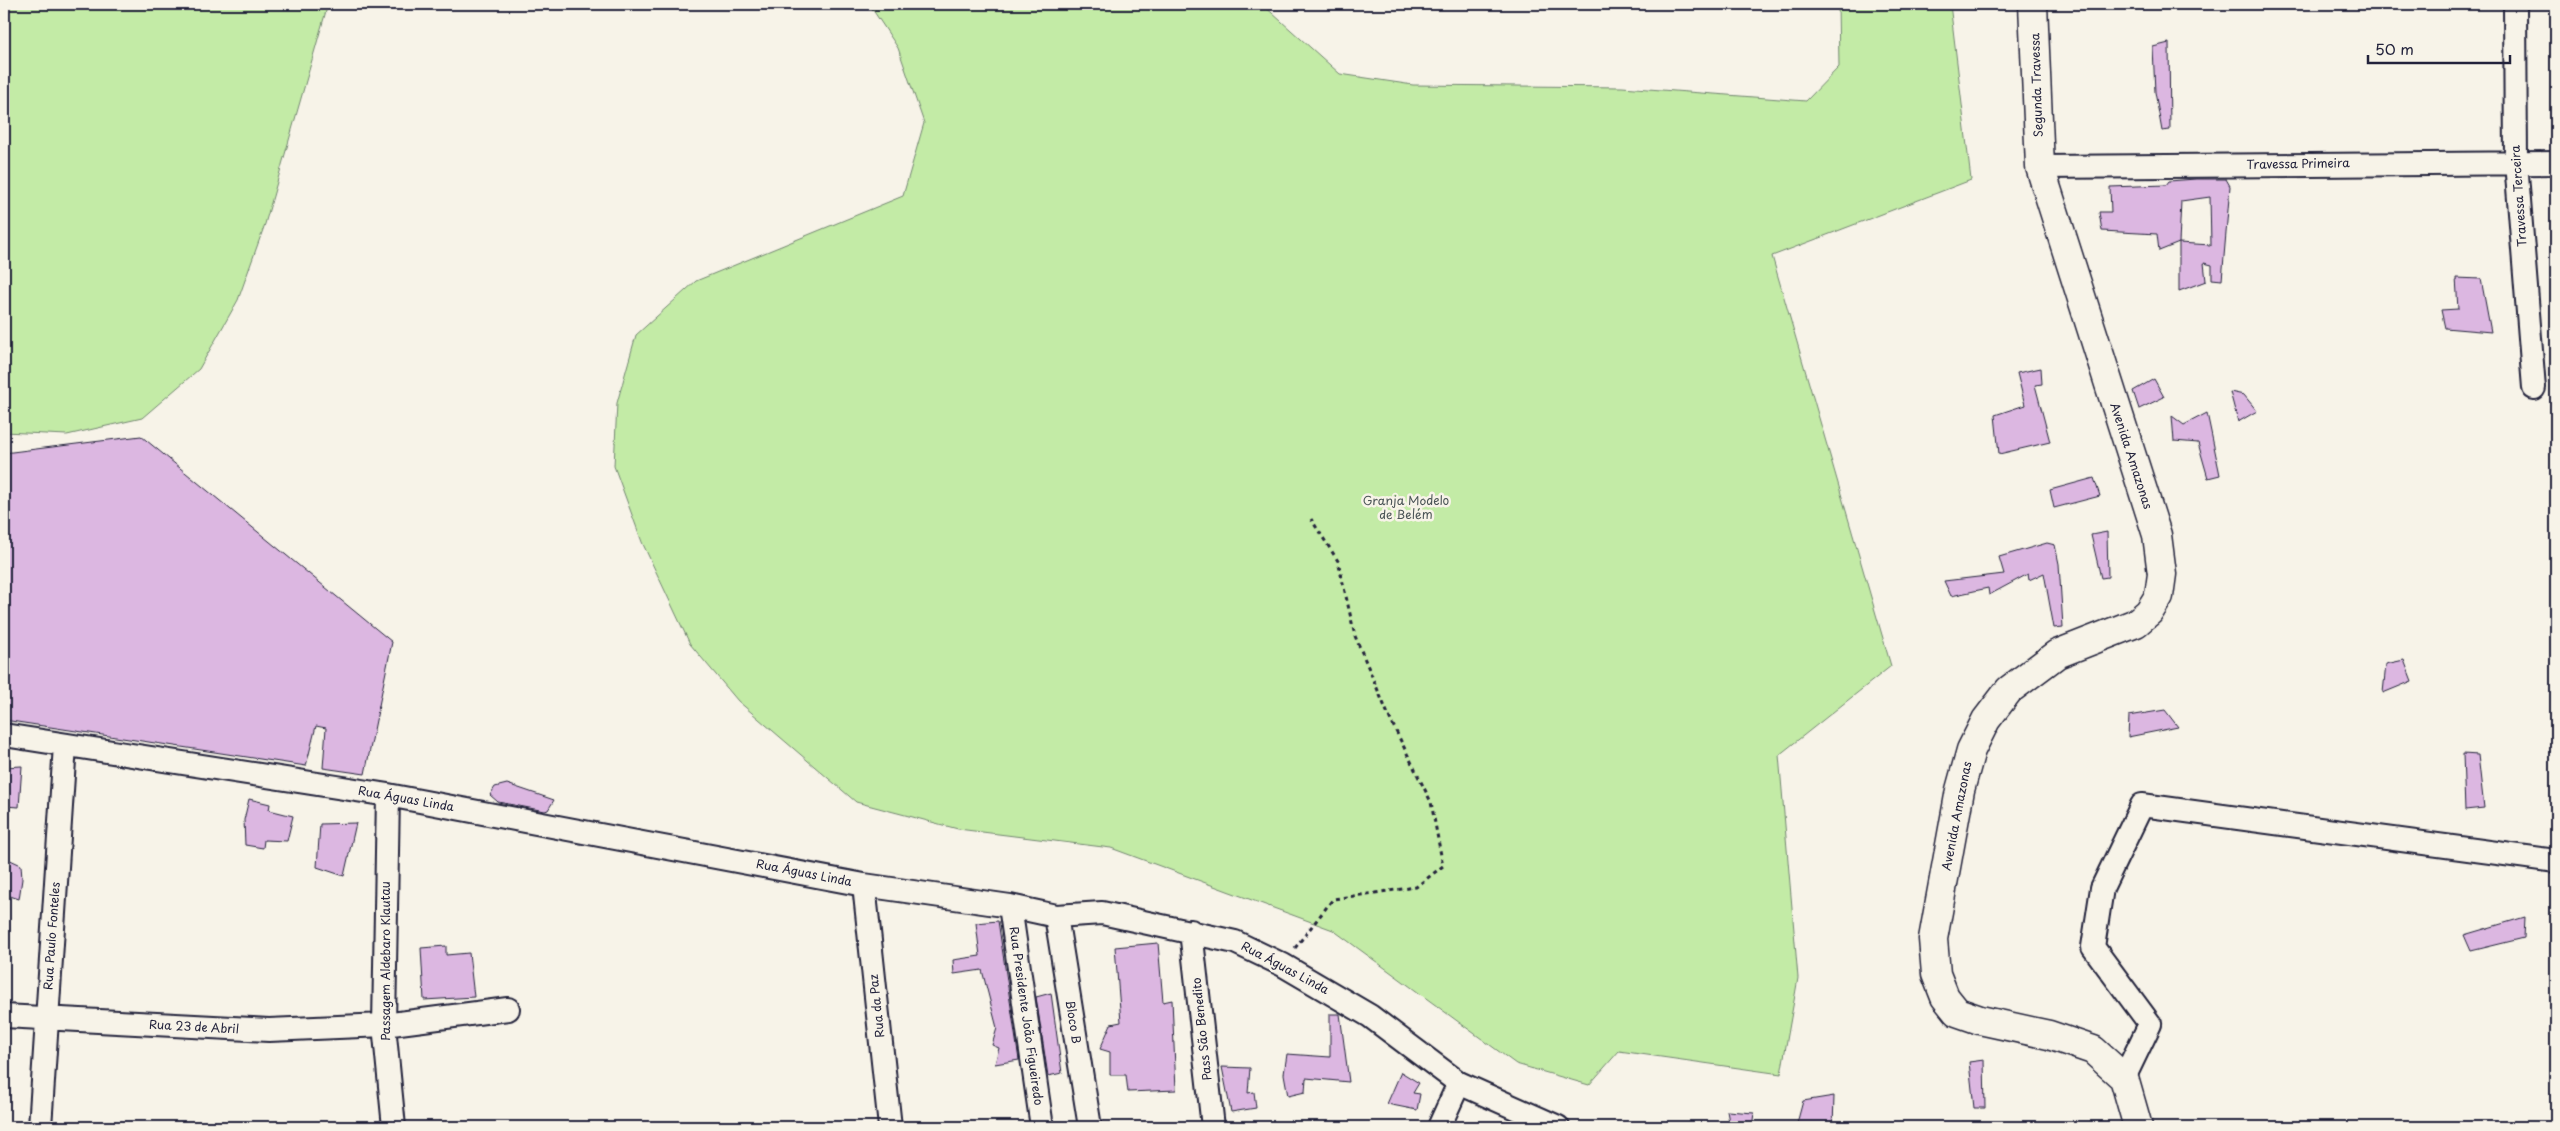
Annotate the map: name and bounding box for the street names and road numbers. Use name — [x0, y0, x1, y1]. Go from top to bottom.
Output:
street label: Segunda Travessa — [2025, 32, 2047, 138]
street label: Travessa Terceira — [2505, 144, 2531, 247]
street label: Travessa Primeira — [2246, 153, 2350, 173]
street label: Avenida Amazonas — [2106, 400, 2158, 512]
street label: Avenida Amazonas — [1937, 759, 1976, 872]
street label: Rua Águas Linda — [357, 781, 456, 815]
street label: Rua Águas Linda — [755, 854, 854, 890]
street label: Rua Paulo Fonteles — [38, 881, 64, 990]
street label: Passagem Aldebaro Klautau — [376, 881, 394, 1041]
street label: Rua Presidente João Figueiredo — [1006, 925, 1048, 1107]
street label: Rua Águas Linda — [1238, 936, 1333, 998]
street label: Rua da Paz — [864, 973, 888, 1039]
street label: Pass São Benedito — [1187, 976, 1215, 1082]
street label: Bloco B — [1062, 999, 1086, 1045]
street label: Rua 23 de Abril — [149, 1015, 240, 1037]

